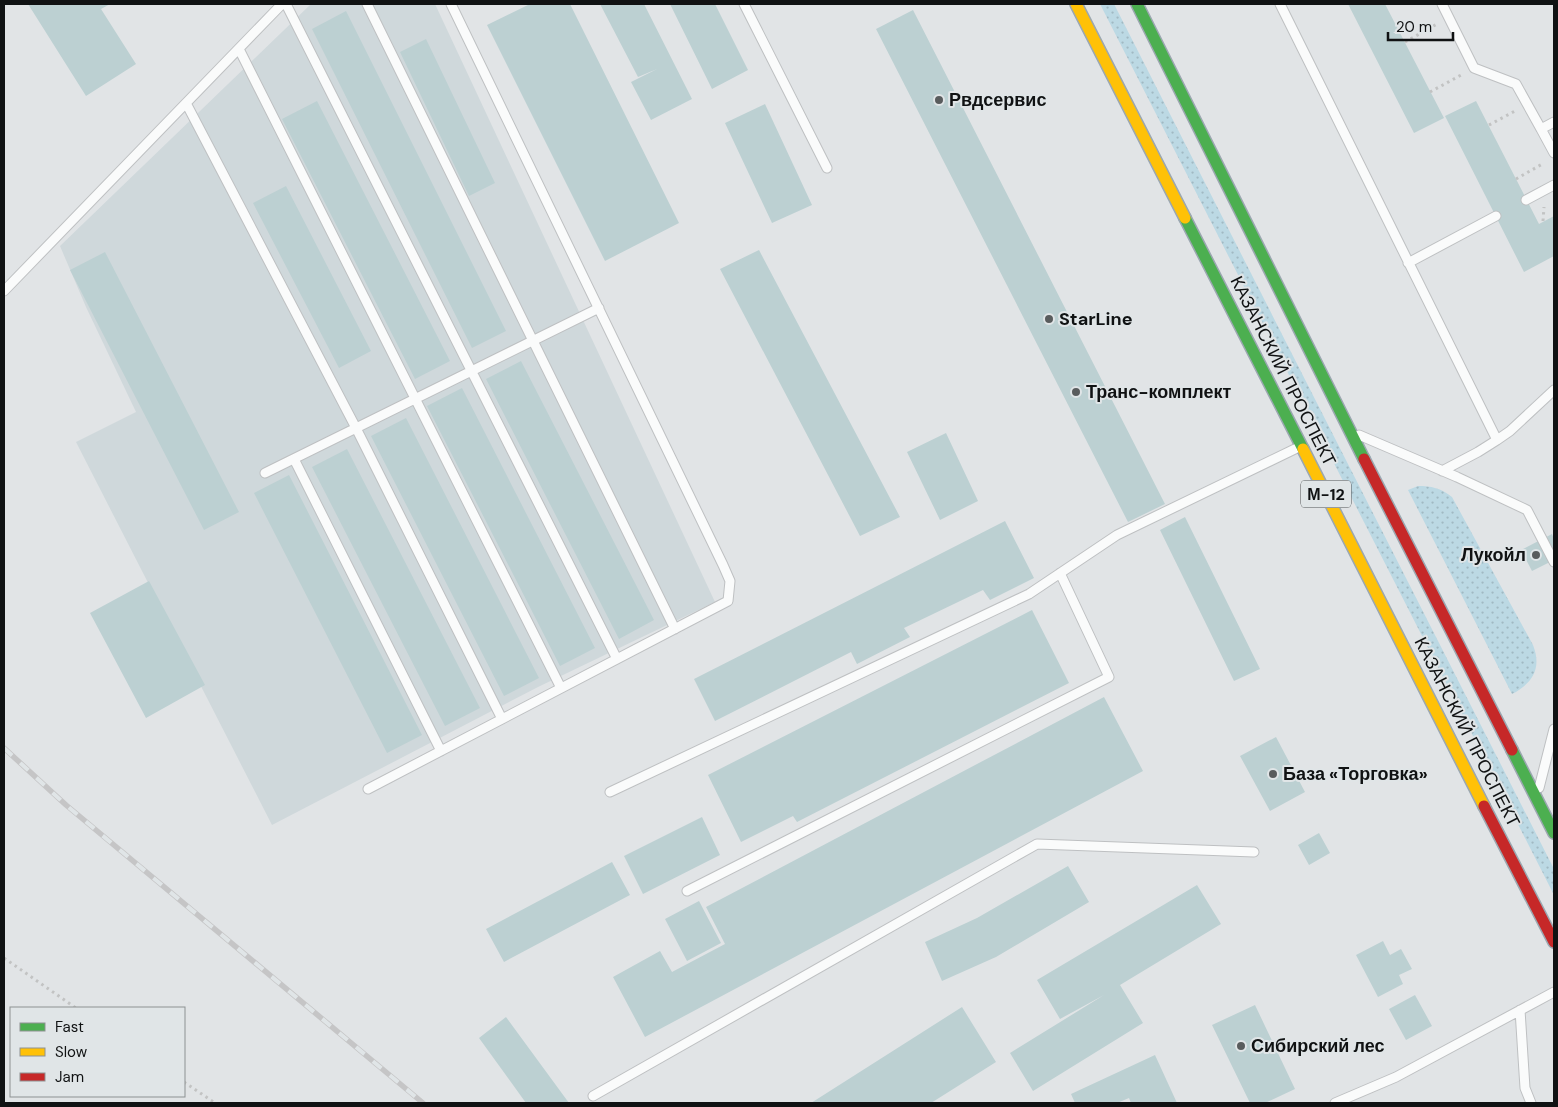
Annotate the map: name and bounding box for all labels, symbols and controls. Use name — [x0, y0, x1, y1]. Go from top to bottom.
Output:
scale bar — [1388, 10, 1453, 42]
text: 20 m — [1396, 17, 1432, 37]
place label: Рвдсервис — [949, 88, 1046, 112]
marker: Рвдсервис — [933, 94, 945, 106]
street label: КАЗАНСКИЙ ПРОСПЕКТ — [1225, 272, 1341, 470]
place label: StarLine — [1059, 307, 1133, 331]
marker: StarLine — [1043, 313, 1055, 325]
place label: Транс-комплект — [1086, 380, 1231, 404]
marker: Транс-комплект — [1070, 386, 1082, 398]
road number: М-12 — [1301, 480, 1351, 508]
place label: Лукойл — [1461, 543, 1526, 567]
marker: Лукойл — [1530, 549, 1542, 561]
street label: КАЗАНСКИЙ ПРОСПЕКТ — [1409, 633, 1525, 831]
place label: База «Торговка» — [1283, 762, 1428, 786]
marker: База «Торговка» — [1267, 768, 1279, 780]
legend — [10, 1007, 185, 1097]
text: Fast — [55, 1017, 84, 1037]
place label: Сибирский лес — [1251, 1034, 1385, 1058]
marker: Сибирский лес — [1235, 1040, 1247, 1052]
text: Slow — [55, 1042, 88, 1062]
text: Jam — [55, 1067, 84, 1087]

